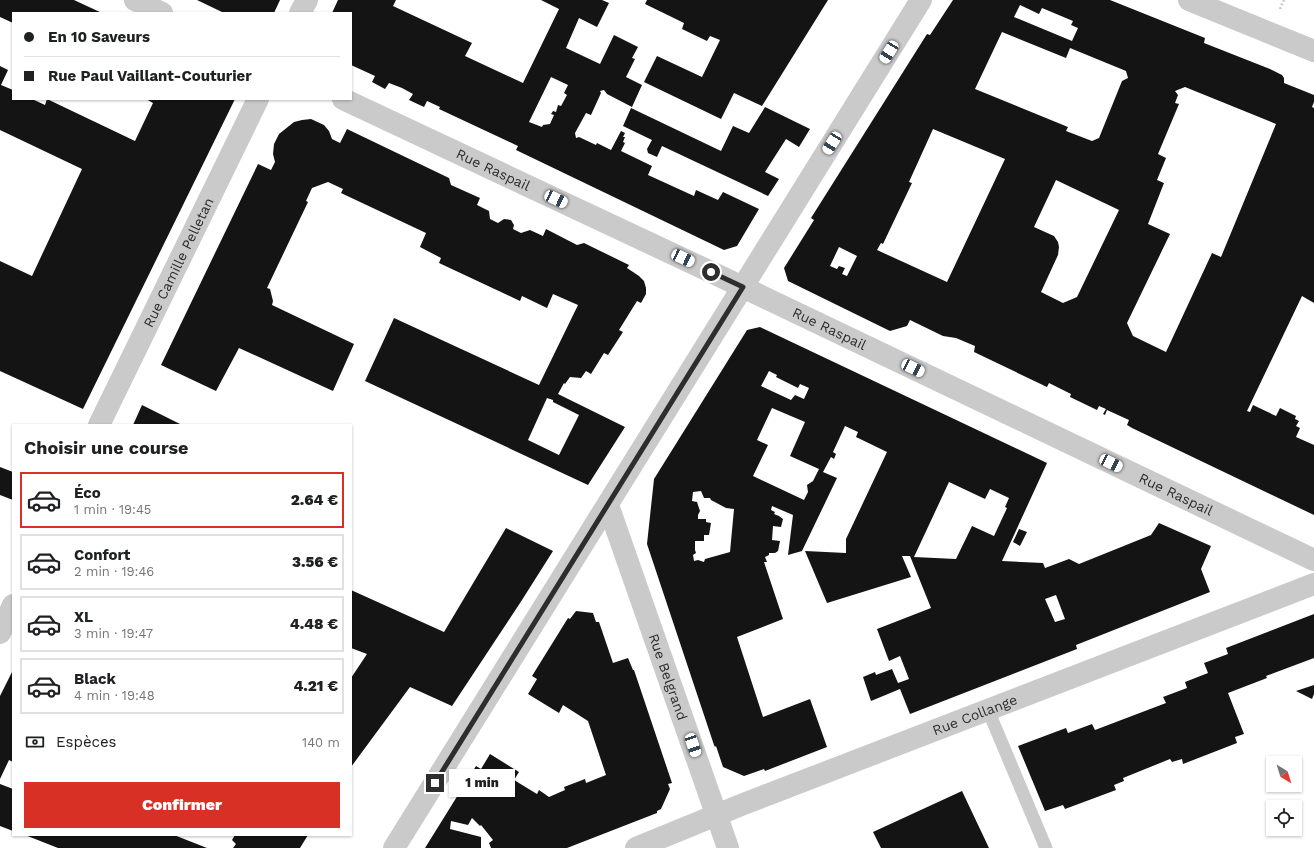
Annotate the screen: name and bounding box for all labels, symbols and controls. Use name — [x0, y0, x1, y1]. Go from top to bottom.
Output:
text: En 10 Saveurs — [48, 28, 150, 46]
car — [878, 39, 900, 65]
text: Rue Paul Vaillant-Couturier — [48, 67, 252, 85]
car — [821, 130, 843, 156]
street label: Rue Raspail — [454, 145, 533, 194]
car — [543, 188, 569, 210]
street label: Rue Camille Pelletan — [140, 195, 217, 330]
car — [670, 247, 696, 269]
route start — [702, 263, 720, 281]
street label: Rue Raspail — [790, 304, 870, 353]
car — [900, 357, 926, 379]
text: Choisir une course — [24, 437, 188, 458]
car — [1098, 452, 1124, 474]
street label: Rue Raspail — [1136, 470, 1216, 519]
icon: car — [26, 482, 62, 518]
text: Éco — [74, 484, 101, 502]
text: 2.64 € — [291, 491, 338, 509]
text: 1 min · 19:45 — [74, 502, 151, 517]
icon: car — [26, 544, 62, 580]
text: Confort — [74, 546, 130, 564]
text: 3.56 € — [292, 553, 338, 571]
text: 2 min · 19:46 — [74, 564, 154, 579]
icon: car — [26, 606, 62, 642]
text: XL — [74, 608, 93, 626]
text: 4.48 € — [290, 615, 338, 633]
text: 3 min · 19:47 — [74, 626, 153, 641]
street label: Rue Belgrand — [646, 631, 691, 722]
icon: car — [26, 668, 62, 704]
text: Black — [74, 670, 116, 688]
text: 4.21 € — [293, 677, 338, 695]
text: 4 min · 19:48 — [74, 688, 155, 703]
street label: Rue Collange — [930, 691, 1019, 738]
icon: cash — [24, 731, 46, 753]
car — [683, 732, 703, 758]
text: Espèces — [56, 733, 117, 751]
text: 140 m — [302, 735, 340, 750]
north arrow — [1266, 756, 1302, 792]
map controls — [1266, 756, 1302, 836]
callout: 1 min — [449, 769, 515, 797]
route end — [426, 774, 444, 792]
text: 1 min — [465, 775, 499, 790]
button: Confirmer — [24, 782, 340, 828]
button: locate — [1266, 800, 1302, 836]

